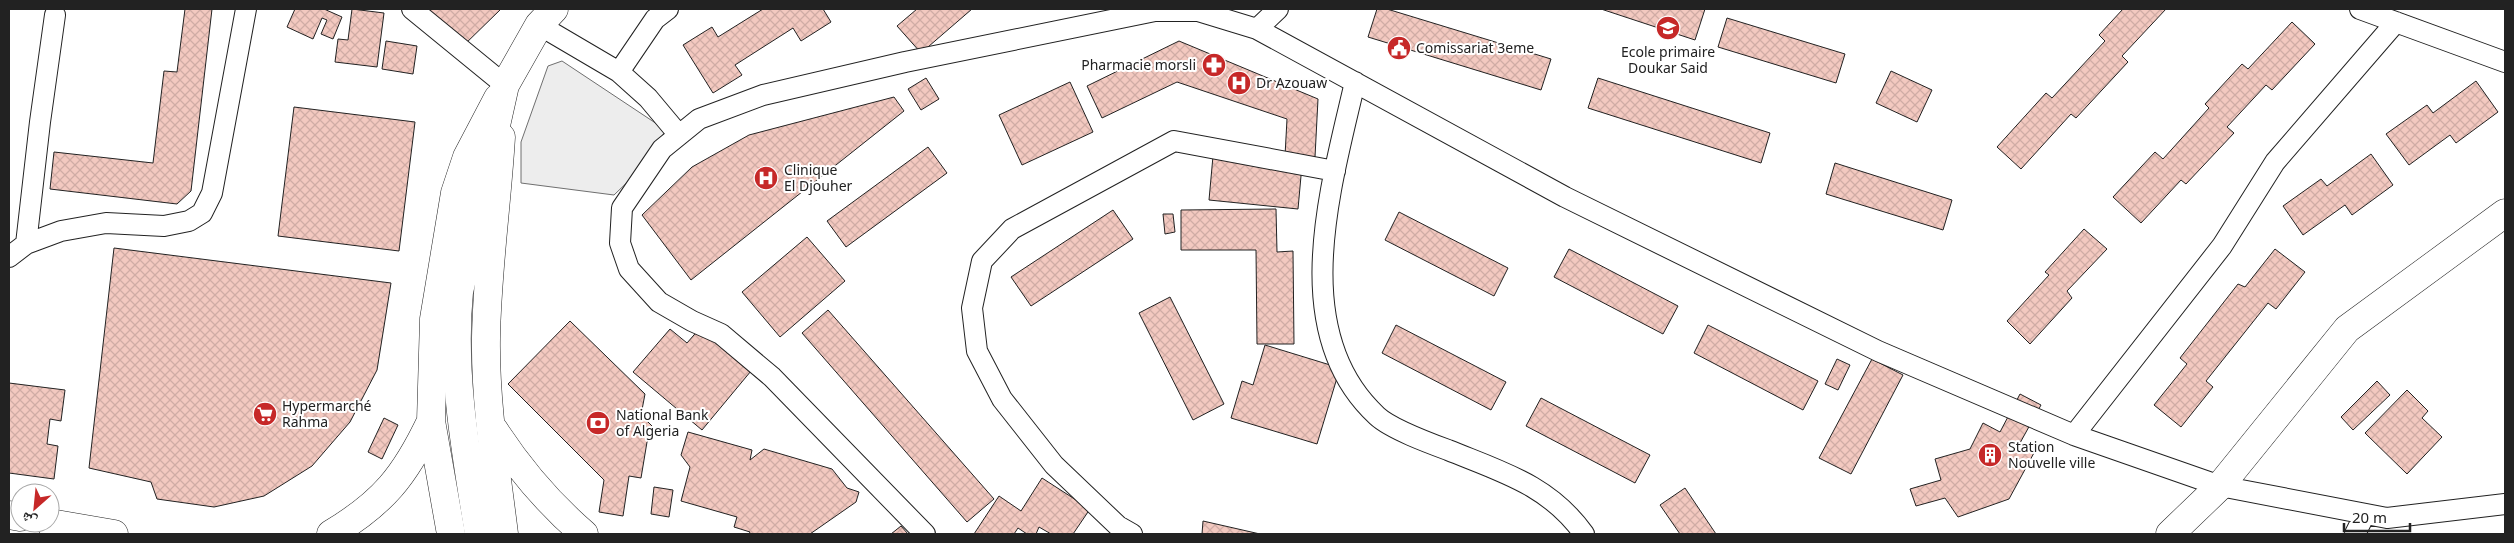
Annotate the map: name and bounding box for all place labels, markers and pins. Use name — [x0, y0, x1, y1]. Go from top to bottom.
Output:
school or university icon: Ecole primaire Doukar Said — [1655, 15, 1681, 41]
public building icon: Comissariat 3eme — [1386, 35, 1412, 61]
place label: Comissariat 3eme — [1416, 38, 1534, 57]
place label: Ecole primaire Doukar Said — [1621, 42, 1715, 77]
pharmacy icon: Pharmacie morsli — [1201, 52, 1227, 78]
place label: Pharmacie morsli — [1081, 55, 1196, 74]
hospital icon: Dr Azouaw — [1226, 70, 1252, 96]
place label: Dr Azouaw — [1256, 73, 1327, 92]
place label: Clinique El Djouher — [784, 160, 853, 195]
hospital icon: Clinique El Djouher — [753, 165, 779, 191]
place label: Hypermarché Rahma — [282, 396, 372, 431]
supermarket icon: Hypermarché Rahma — [252, 401, 278, 427]
place label: National Bank of Algeria — [616, 405, 709, 440]
bank icon: National Bank of Algeria — [585, 410, 611, 436]
place label: Station Nouvelle ville — [2008, 437, 2095, 472]
building icon: Station Nouvelle ville — [1977, 442, 2003, 468]

